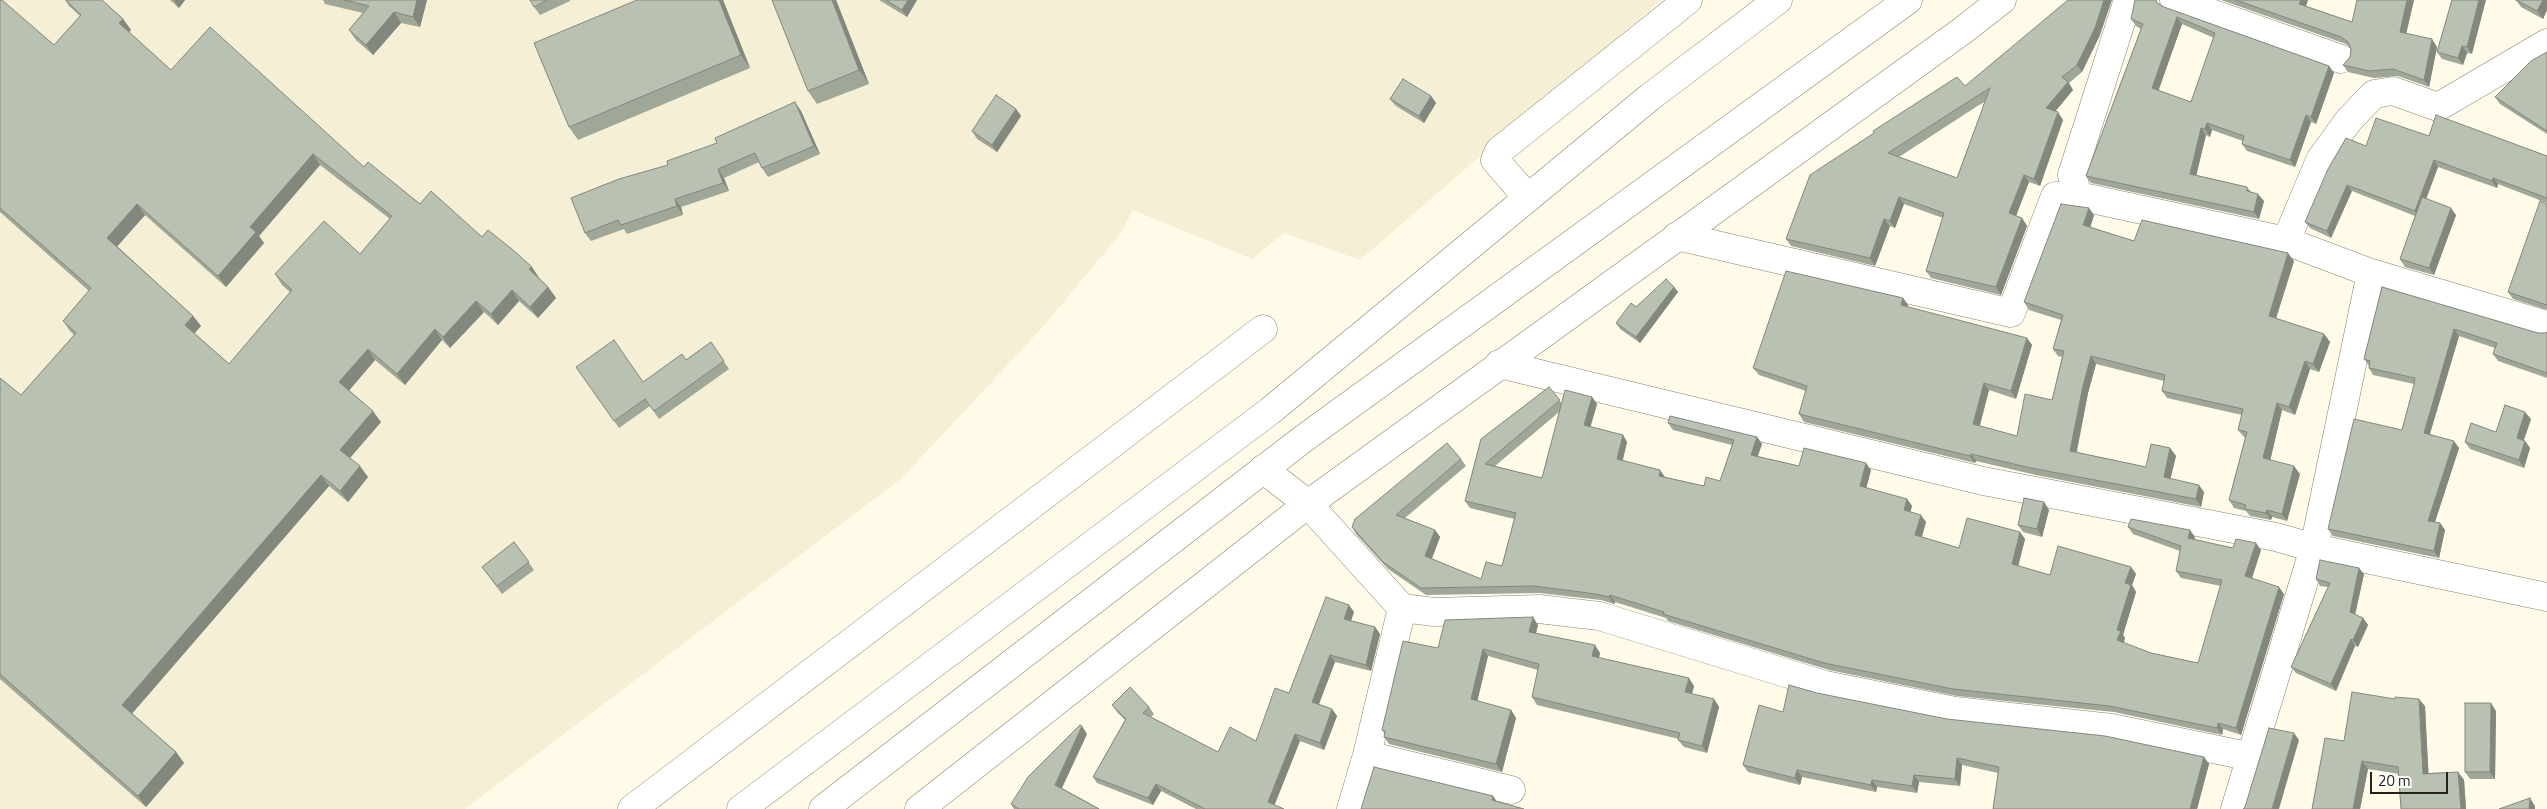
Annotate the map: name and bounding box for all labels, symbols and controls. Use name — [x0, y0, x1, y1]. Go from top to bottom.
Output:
scale bar — [2372, 762, 2450, 794]
text: 20 m — [2378, 769, 2411, 792]

